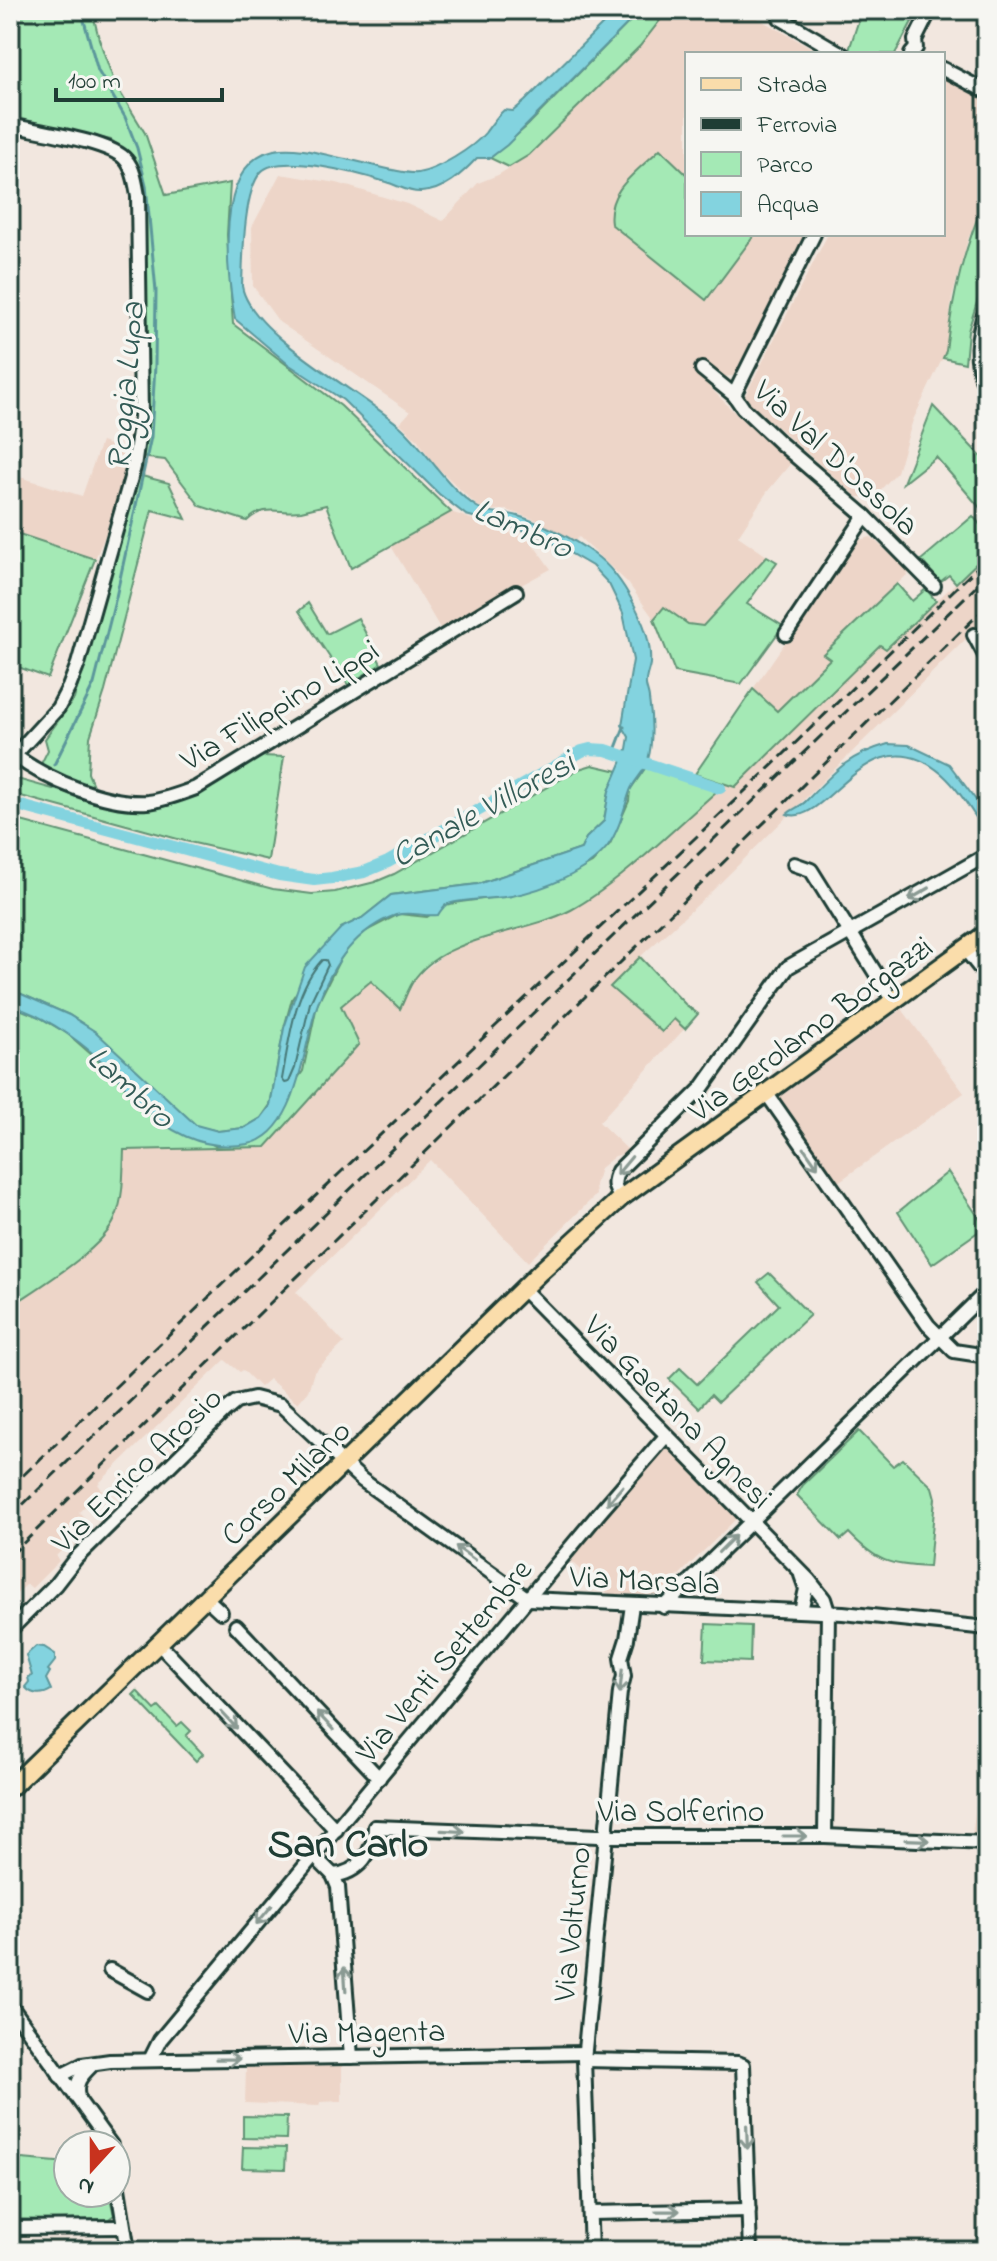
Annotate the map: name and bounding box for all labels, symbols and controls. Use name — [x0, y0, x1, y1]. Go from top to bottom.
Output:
scale bar — [56, 52, 222, 102]
legend — [685, 52, 945, 236]
text: 100 m — [68, 65, 121, 100]
text: Strada — [757, 69, 827, 104]
text: Ferrovia — [756, 109, 837, 144]
text: Parco — [757, 149, 813, 184]
text: Acqua — [757, 189, 819, 224]
water label: Roggia Lupa — [96, 299, 160, 473]
street label: Via Val D'Ossola — [740, 369, 928, 549]
water label: Lambro — [465, 487, 581, 575]
street label: Via Filippino Lippi — [172, 629, 389, 785]
water label: Canale Villoresi — [383, 739, 588, 883]
one-way arrow — [908, 887, 932, 902]
street label: Via Gerolamo Borgazzi — [679, 926, 944, 1136]
water label: Lambro — [74, 1036, 185, 1143]
one-way arrow — [803, 1147, 819, 1169]
one-way arrow — [615, 1155, 633, 1176]
street label: Via Gaetana Agnesi — [570, 1305, 782, 1521]
street label: Via Enrico Arosio — [41, 1377, 235, 1566]
street label: Corso Milano — [212, 1410, 363, 1559]
one-way arrow — [606, 1484, 624, 1504]
one-way arrow — [717, 1535, 736, 1554]
one-way arrow — [454, 1545, 476, 1562]
street label: Via Venti Settembre — [345, 1549, 546, 1775]
street label: Via Marsala — [567, 1555, 721, 1610]
one-way arrow — [613, 1668, 628, 1694]
one-way arrow — [220, 1709, 238, 1729]
one-way arrow — [316, 1711, 335, 1731]
street label: Via Solferino — [597, 1790, 764, 1837]
district label: San Carlo — [268, 1817, 428, 1876]
one-way arrow — [439, 1824, 466, 1839]
one-way arrow — [781, 1828, 808, 1844]
one-way arrow — [903, 1832, 930, 1847]
street label: Via Volturno — [543, 1845, 606, 2005]
one-way arrow — [255, 1905, 273, 1925]
one-way arrow — [337, 1966, 352, 1993]
street label: Via Magenta — [287, 2010, 446, 2059]
one-way arrow — [214, 2051, 241, 2066]
one-way arrow — [740, 2123, 755, 2150]
north arrow — [52, 2129, 132, 2209]
text: N — [73, 2167, 99, 2202]
one-way arrow — [654, 2204, 681, 2219]

